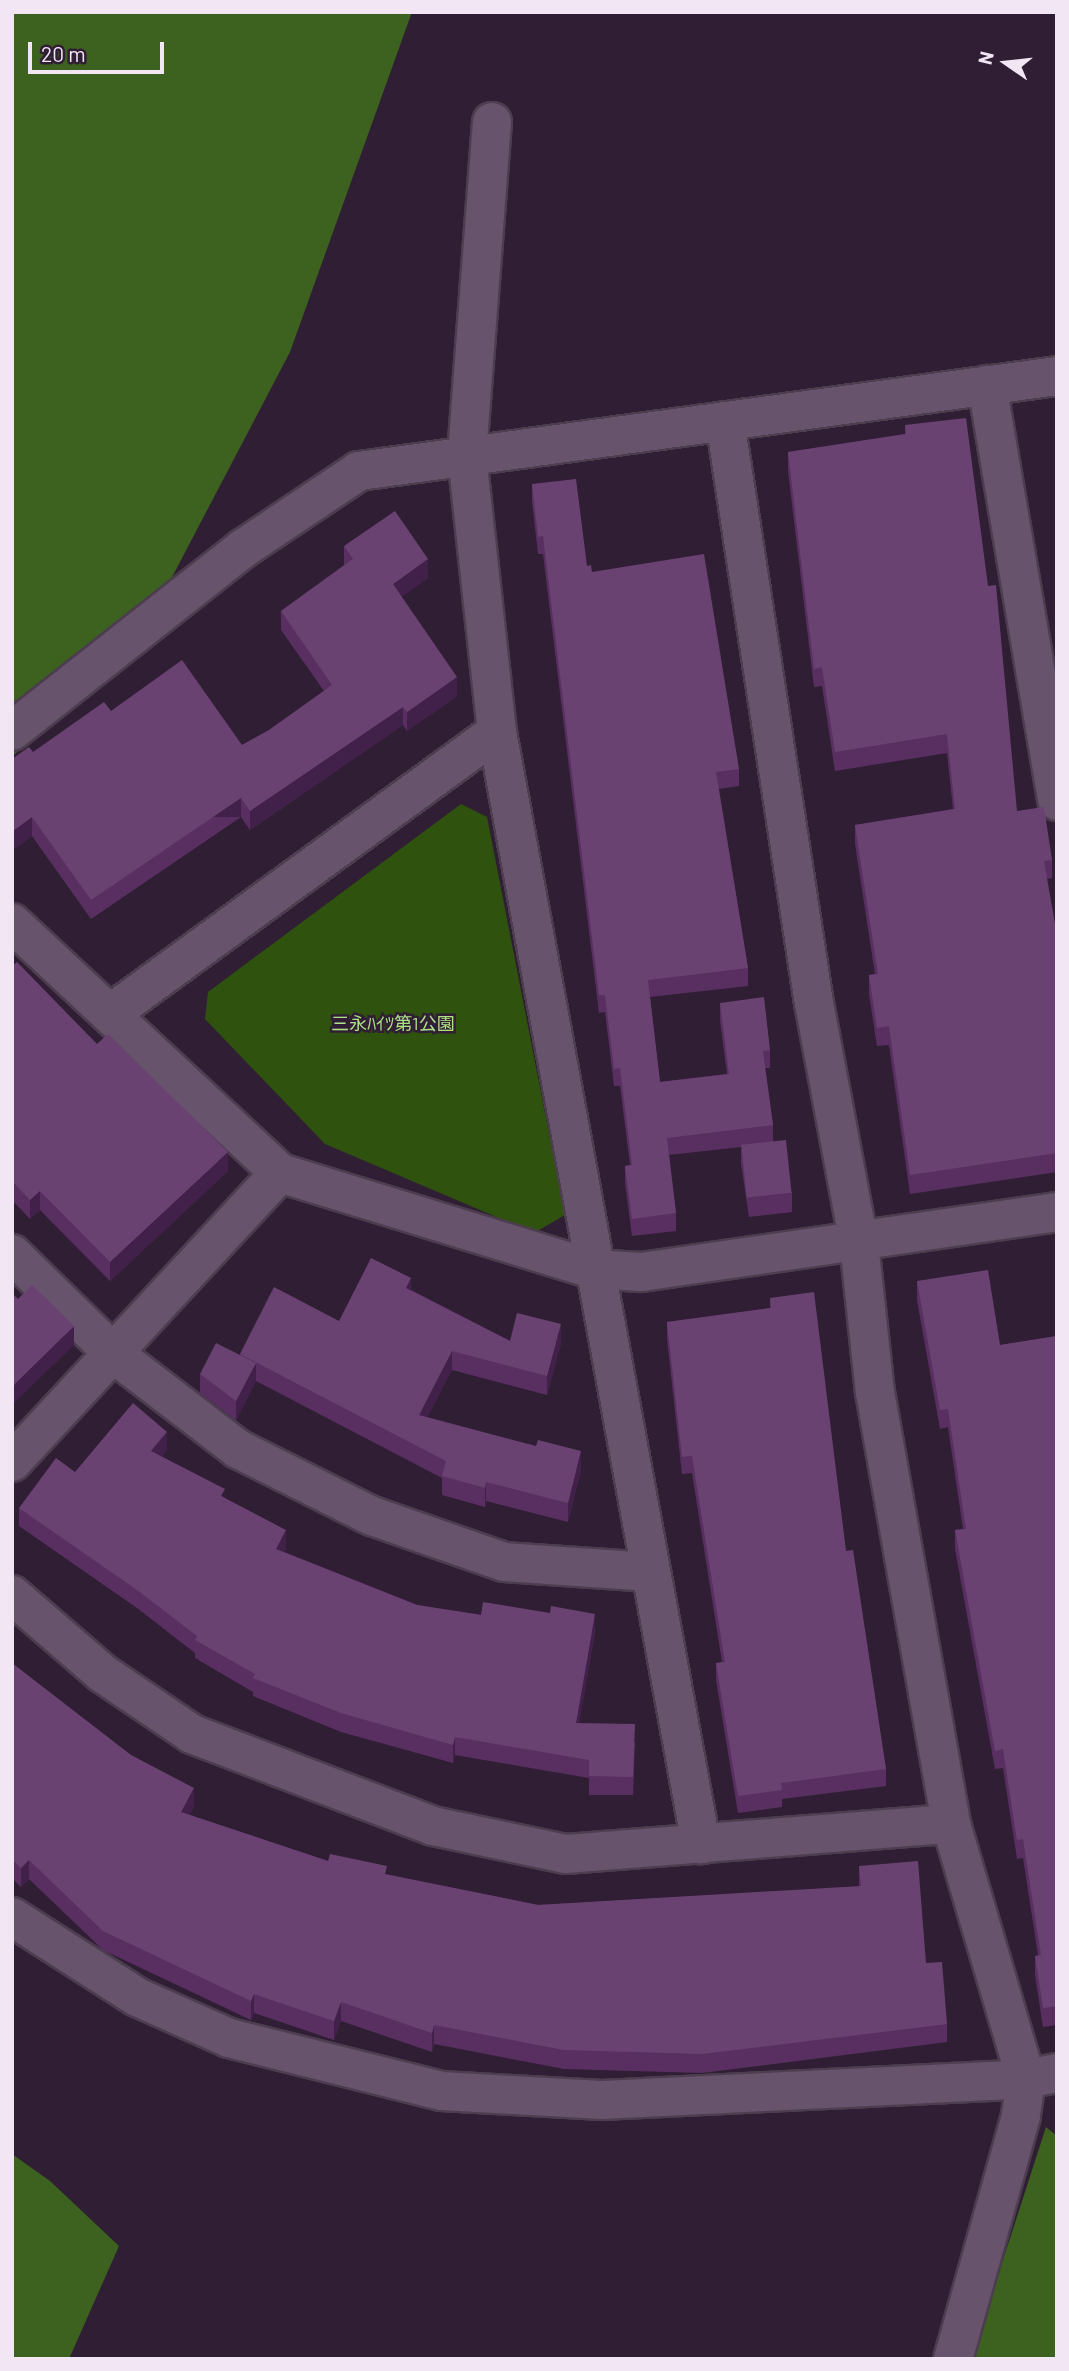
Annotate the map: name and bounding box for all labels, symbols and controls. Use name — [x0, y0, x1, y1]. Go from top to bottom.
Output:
scale bar — [32, 28, 168, 72]
north arrow — [971, 28, 1041, 98]
text: 20 m — [41, 41, 86, 66]
text: N — [972, 49, 998, 67]
park label: 三永ﾊｲﾂ第1公園 — [331, 1012, 455, 1034]

